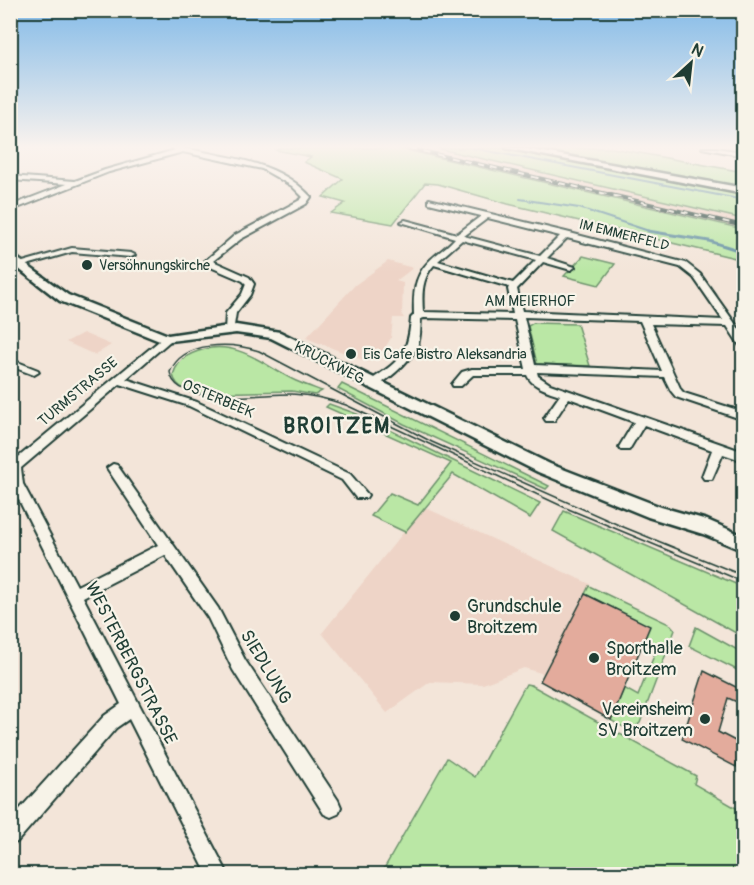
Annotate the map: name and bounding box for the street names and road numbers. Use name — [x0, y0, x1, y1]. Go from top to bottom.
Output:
street label: IM EMMERFELD — [577, 216, 671, 254]
street label: AM MEIERHOF — [484, 292, 576, 311]
street label: KRUCKWEG — [291, 337, 367, 389]
street label: TURMSTRASSE — [34, 353, 122, 431]
street label: OSTERBEEK — [179, 375, 257, 423]
street label: WESTERBERGSTRASSE — [80, 578, 182, 748]
street label: SIEDLUNG — [235, 626, 297, 708]

